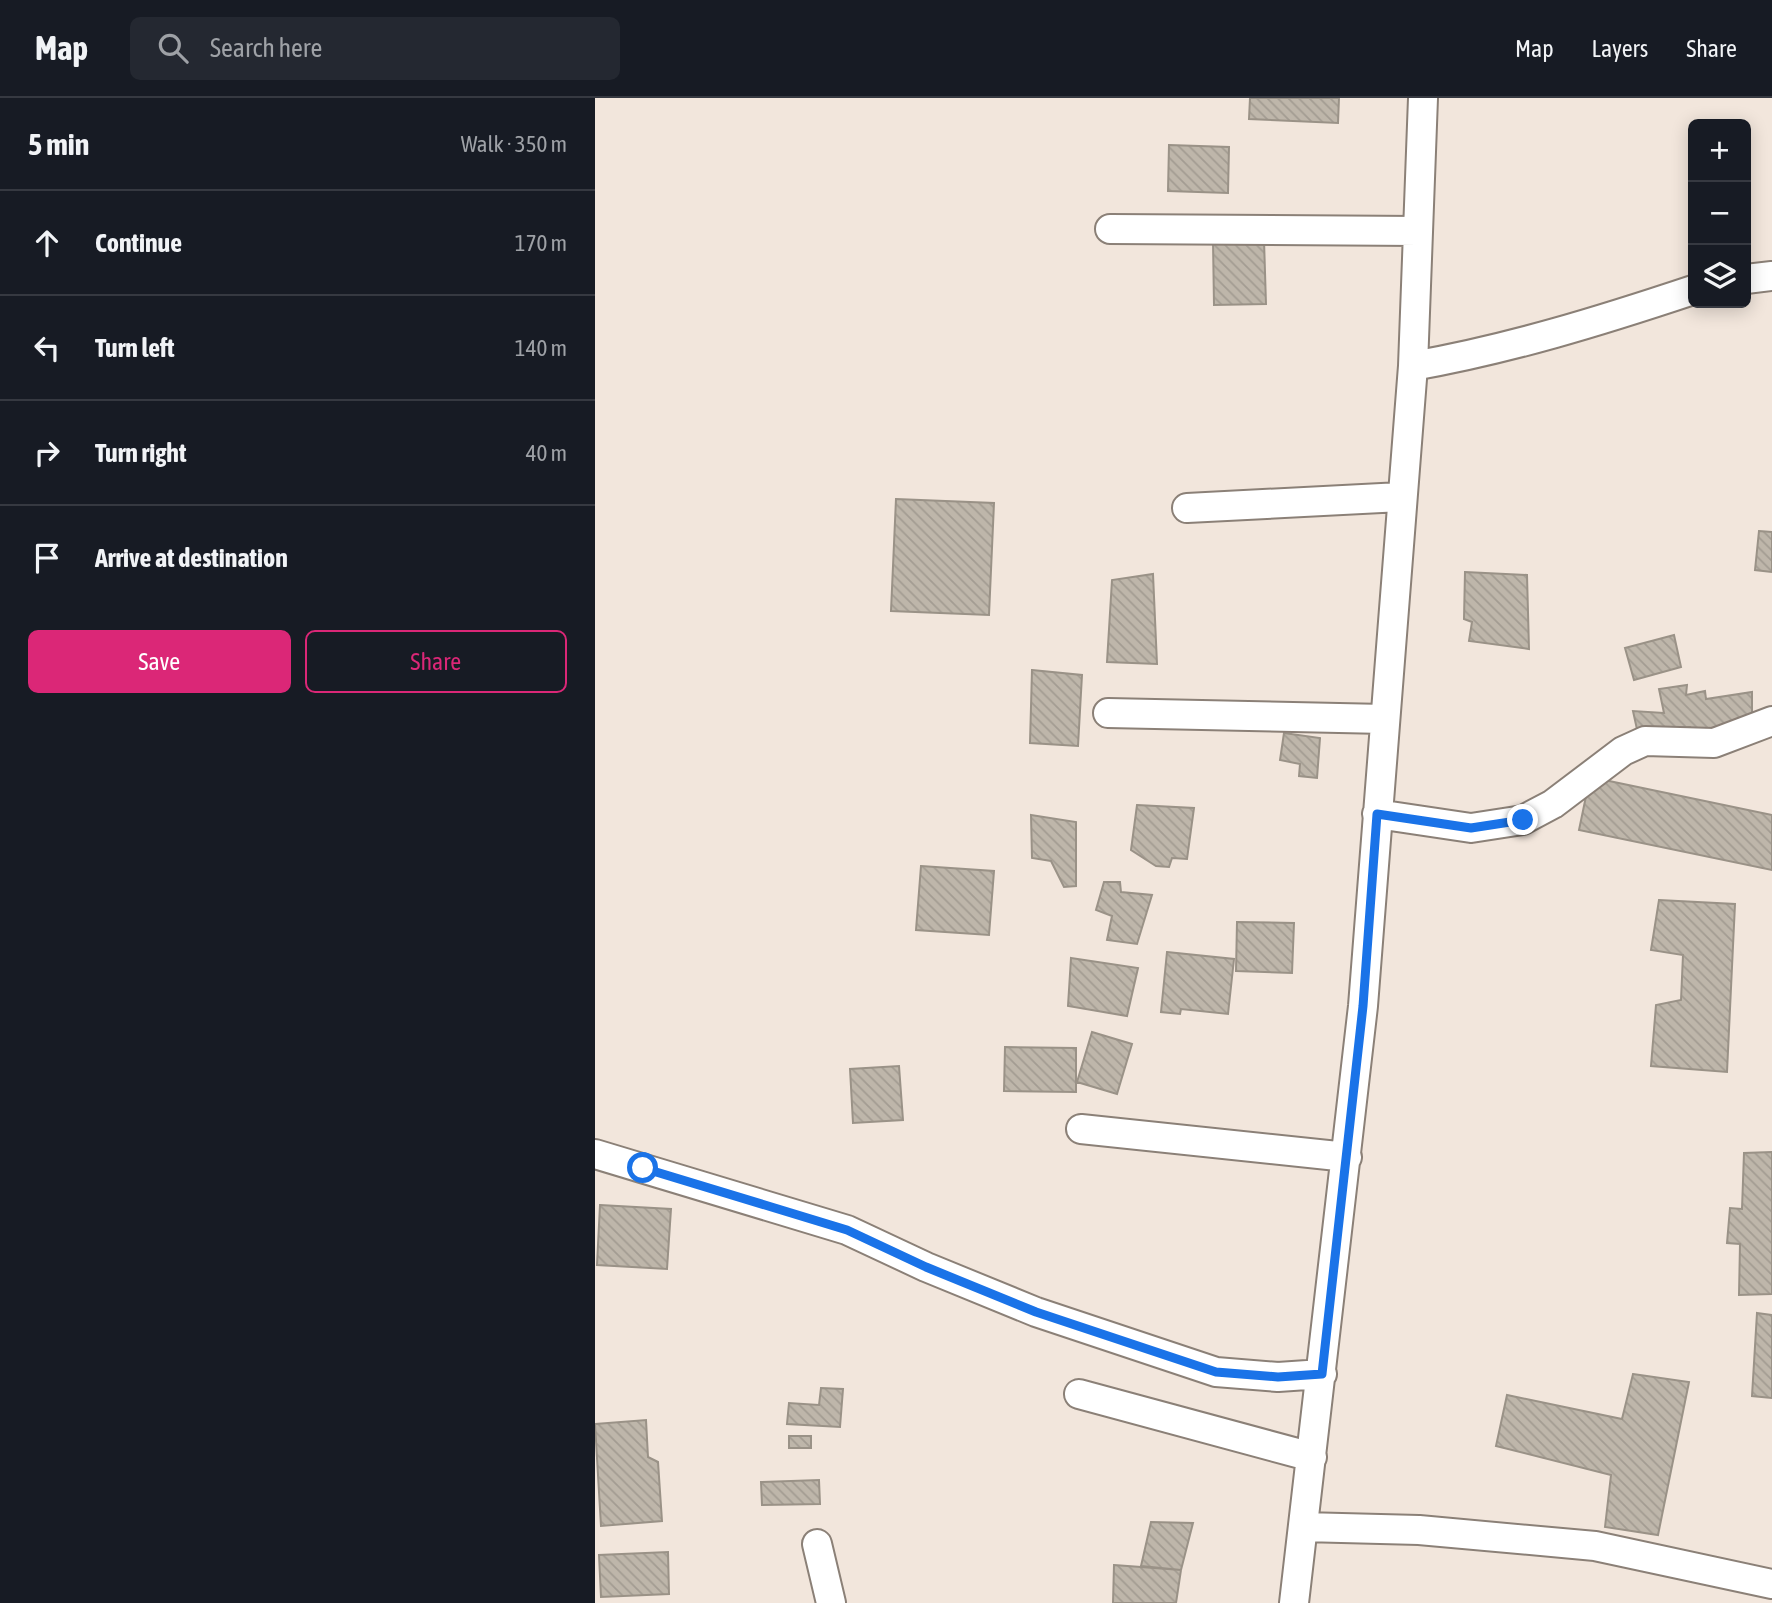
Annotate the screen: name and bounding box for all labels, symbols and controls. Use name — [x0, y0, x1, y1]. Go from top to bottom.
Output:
search box — [130, 17, 620, 80]
text: Map — [35, 29, 88, 67]
icon: search — [154, 29, 192, 67]
text: Search here — [210, 33, 322, 63]
text: Map — [1515, 35, 1554, 62]
text: Layers — [1592, 35, 1648, 62]
text: Share — [1686, 35, 1737, 62]
map controls — [1688, 119, 1751, 308]
button: + — [1688, 119, 1751, 182]
text: 5 min — [28, 127, 89, 161]
text: Walk · 350 m — [461, 131, 567, 157]
button: − — [1688, 182, 1751, 245]
icon: ahead — [28, 224, 66, 262]
text: Continue — [95, 228, 182, 258]
text: 170 m — [515, 230, 567, 256]
button: layers — [1688, 245, 1751, 308]
icon: left — [28, 329, 66, 367]
text: Turn left — [95, 333, 175, 363]
text: 140 m — [515, 335, 567, 361]
icon: right — [28, 434, 66, 472]
text: Turn right — [95, 438, 186, 468]
text: 40 m — [526, 440, 567, 466]
icon: arrive — [28, 539, 66, 577]
text: Arrive at destination — [95, 543, 288, 573]
button: Save — [28, 630, 291, 693]
button: Share — [305, 630, 567, 693]
route end — [1507, 804, 1538, 835]
route start — [627, 1152, 658, 1183]

